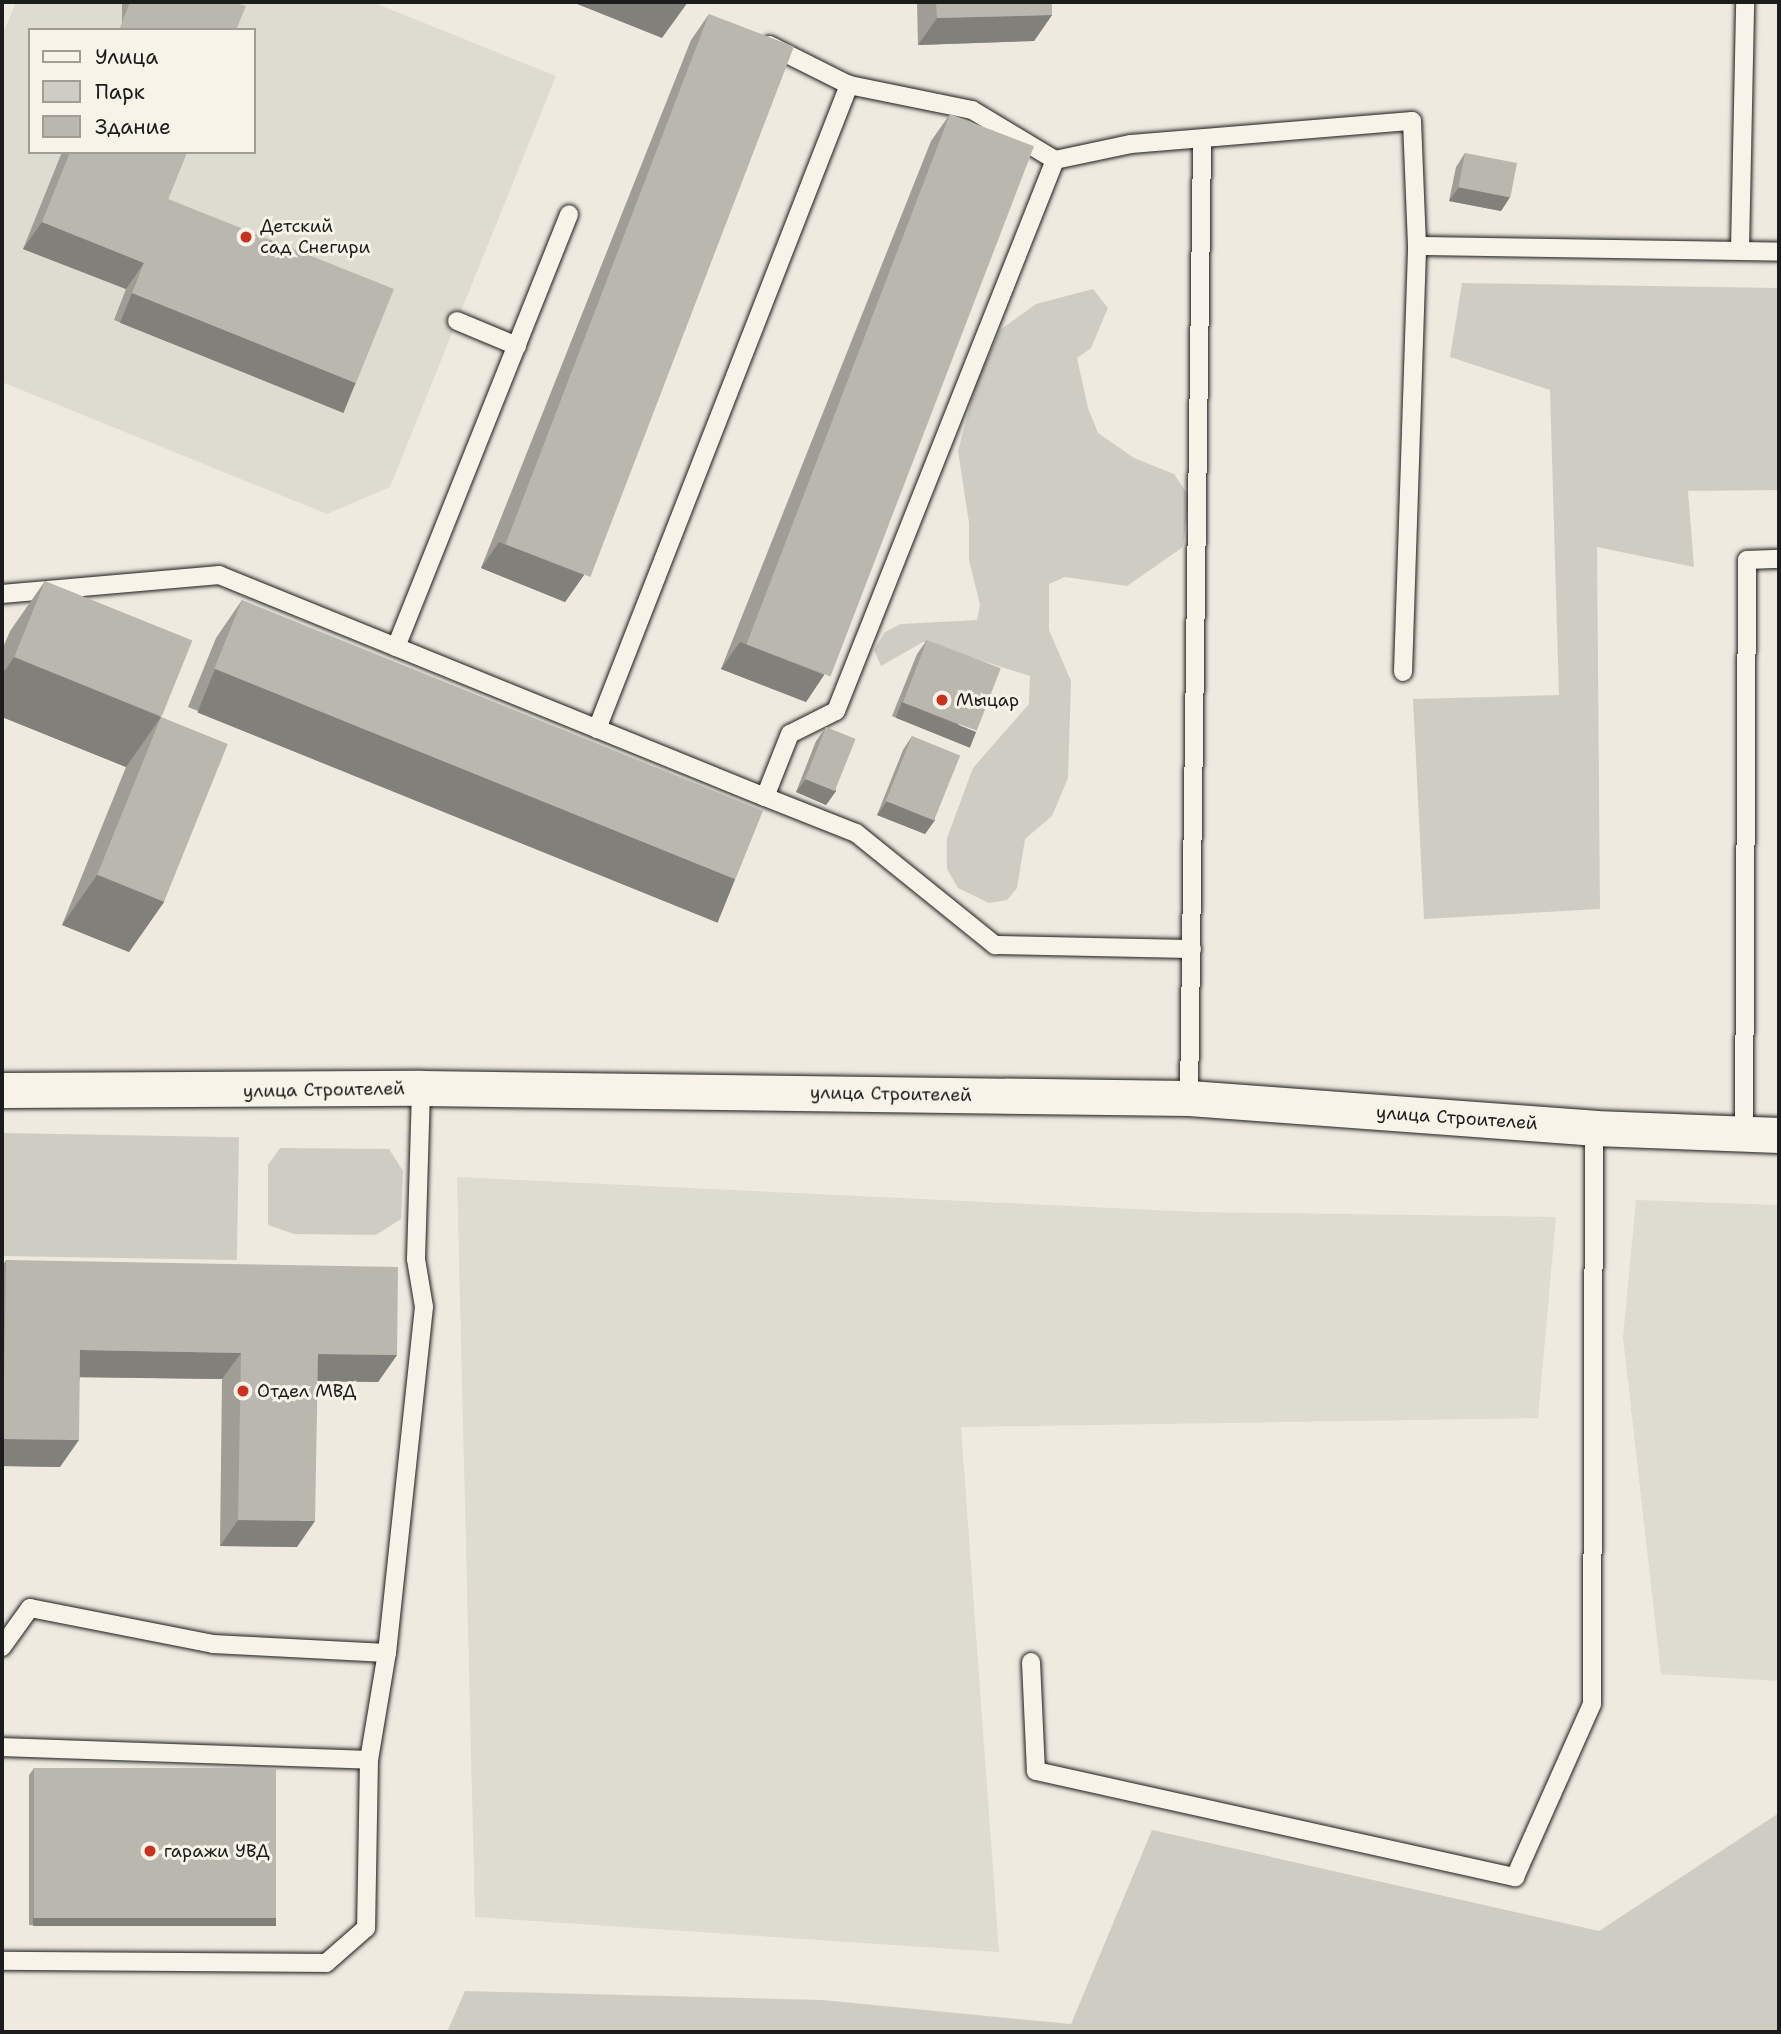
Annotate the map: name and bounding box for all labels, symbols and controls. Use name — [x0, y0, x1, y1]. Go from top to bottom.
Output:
legend — [28, 28, 256, 154]
text: Улица — [95, 43, 158, 71]
text: Парк — [95, 78, 145, 106]
text: Здание — [95, 113, 171, 141]
place label: Детский сад Снегири — [260, 216, 370, 258]
marker: Детский сад Снегири — [238, 229, 254, 245]
place label: Мыцар — [956, 689, 1019, 711]
marker: Мыцар — [934, 692, 950, 708]
street label: улица Строителей — [243, 1078, 405, 1102]
street label: улица Строителей — [810, 1082, 972, 1106]
street label: улица Строителей — [1376, 1102, 1538, 1134]
place label: Отдел МВД — [257, 1380, 356, 1402]
marker: Отдел МВД — [235, 1383, 251, 1399]
place label: гаражи УВД — [164, 1840, 270, 1862]
marker: гаражи УВД — [142, 1843, 158, 1859]

